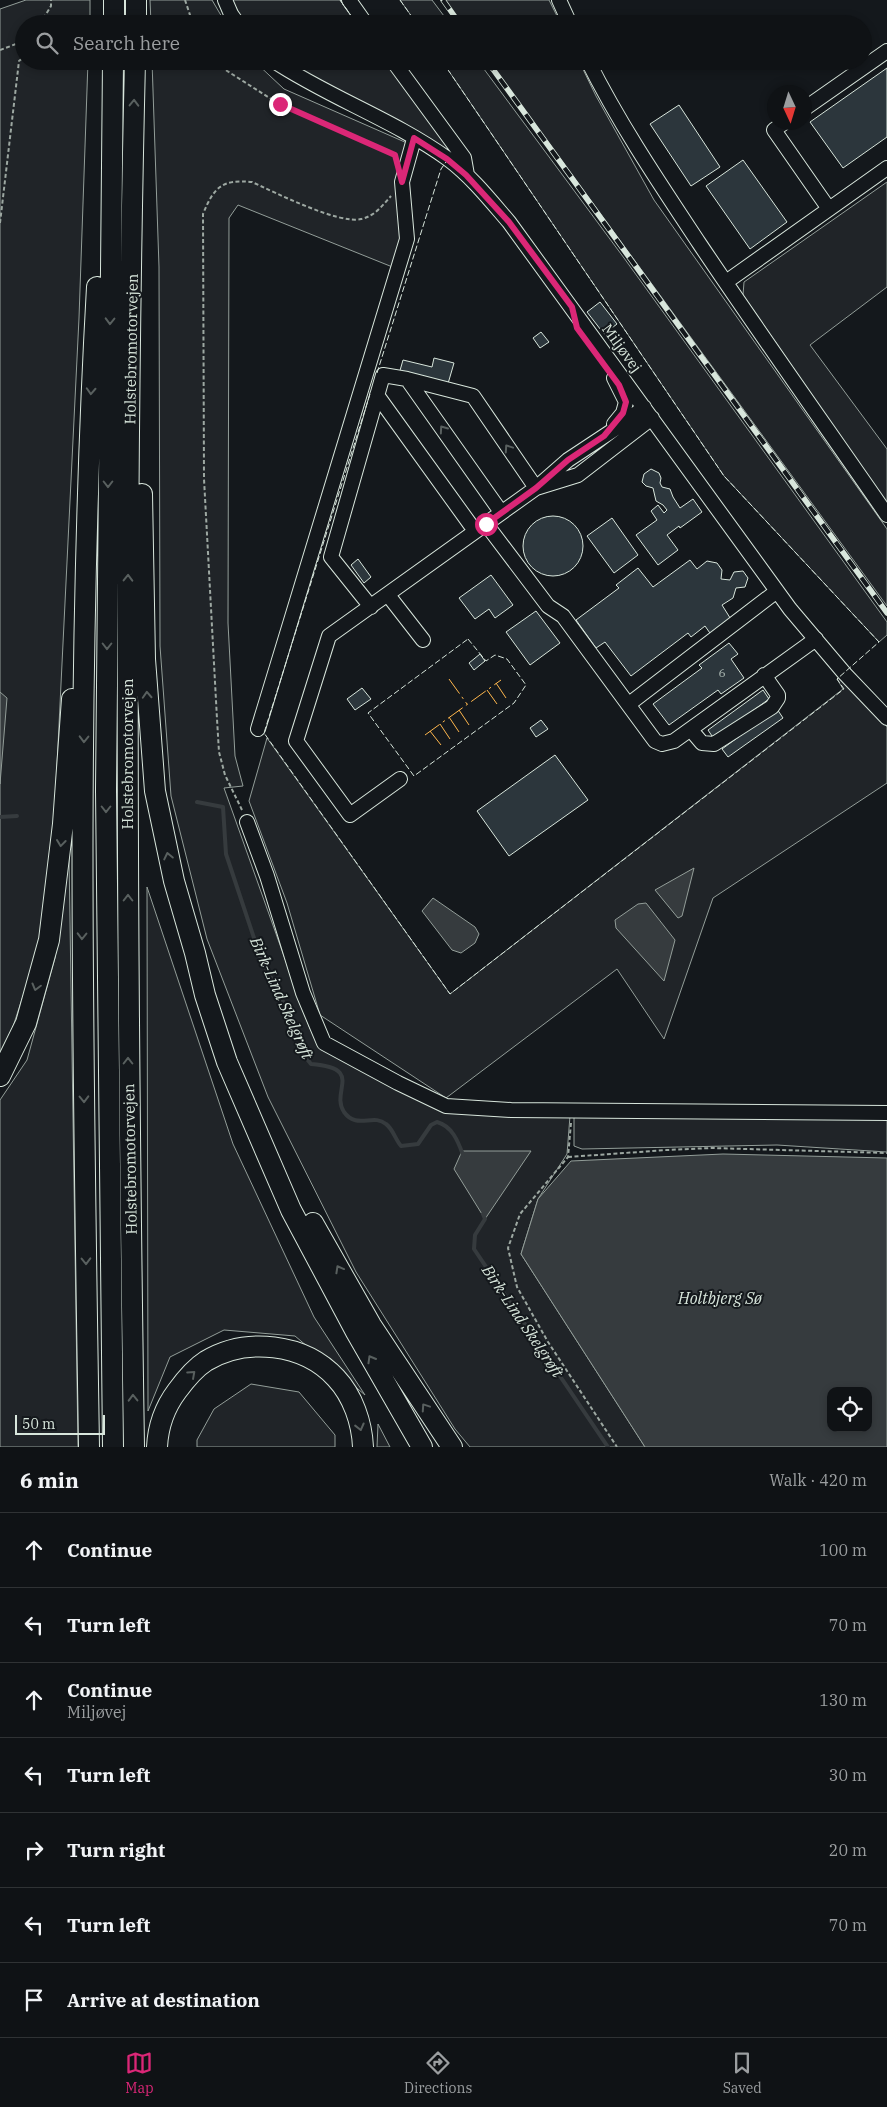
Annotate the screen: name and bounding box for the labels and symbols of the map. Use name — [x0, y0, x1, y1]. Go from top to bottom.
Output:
north arrow — [767, 85, 812, 130]
route end — [269, 93, 292, 116]
one-way arrow — [128, 99, 139, 107]
street label: Holstebromotorvejen — [120, 273, 142, 425]
one-way arrow — [105, 318, 115, 326]
street label: Miljøvej — [598, 320, 646, 376]
one-way arrow — [86, 387, 97, 395]
one-way arrow — [440, 425, 449, 435]
one-way arrow — [505, 444, 514, 454]
one-way arrow — [102, 480, 113, 488]
route start — [475, 513, 498, 536]
one-way arrow — [123, 574, 133, 582]
one-way arrow — [101, 643, 112, 651]
house number: 6 — [718, 665, 726, 680]
street label: Holstebromotorvejen — [118, 678, 137, 830]
one-way arrow — [142, 691, 153, 699]
one-way arrow — [79, 736, 89, 743]
one-way arrow — [101, 806, 111, 813]
one-way arrow — [56, 839, 67, 847]
one-way arrow — [164, 851, 174, 860]
one-way arrow — [123, 894, 133, 902]
one-way arrow — [77, 933, 87, 941]
water label: Birk-Lind Skelgrøft — [246, 933, 319, 1064]
one-way arrow — [32, 983, 42, 991]
one-way arrow — [123, 1057, 134, 1065]
street label: Holstebromotorvejen — [119, 1083, 141, 1235]
one-way arrow — [78, 1095, 89, 1103]
one-way arrow — [81, 1258, 91, 1266]
water label: Birk-Lind Skelgrøft — [477, 1260, 569, 1382]
one-way arrow — [335, 1265, 345, 1274]
water label: Holtbjerg Sø — [677, 1288, 763, 1308]
one-way arrow — [368, 1356, 378, 1365]
one-way arrow — [187, 1371, 196, 1380]
one-way arrow — [128, 1394, 138, 1402]
one-way arrow — [422, 1403, 431, 1412]
scale bar — [15, 1412, 105, 1435]
one-way arrow — [355, 1422, 365, 1430]

